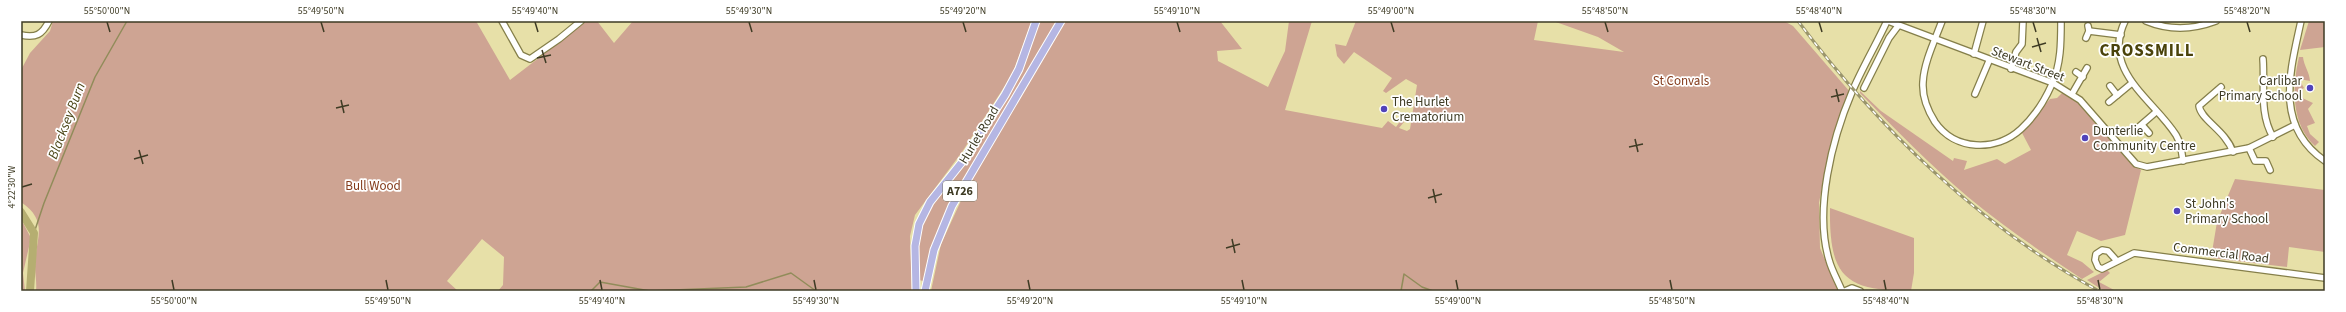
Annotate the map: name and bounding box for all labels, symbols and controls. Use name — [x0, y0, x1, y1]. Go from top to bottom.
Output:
text: 55°50'00"N — [84, 4, 130, 18]
text: 55°49'50"N — [298, 4, 344, 18]
text: 55°49'40"N — [512, 4, 558, 18]
text: 55°49'30"N — [726, 4, 772, 18]
text: 55°49'20"N — [940, 4, 986, 18]
text: 55°49'10"N — [1154, 4, 1200, 18]
text: 55°49'00"N — [1368, 4, 1414, 18]
text: 55°48'50"N — [1582, 4, 1628, 18]
text: 55°48'40"N — [1796, 4, 1842, 18]
text: 55°48'30"N — [2010, 4, 2056, 18]
text: 55°48'20"N — [2224, 4, 2270, 18]
district label: CROSSMILL — [2099, 39, 2195, 63]
street label: Stewart Street — [1989, 42, 2068, 86]
park label: St Convals — [1653, 72, 1710, 90]
place label: Carlibar Primary School — [2219, 72, 2302, 105]
water label: Blacksey Burn — [43, 80, 91, 162]
marker: Carlibar Primary School — [2305, 83, 2315, 93]
place label: The Hurlet Crematorium — [1392, 93, 1464, 126]
street label: Hurlet Road — [955, 103, 1003, 167]
marker: The Hurlet Crematorium — [1379, 104, 1389, 114]
place label: Dunterlie Community Centre — [2093, 122, 2196, 155]
marker: Dunterlie Community Centre — [2080, 133, 2090, 143]
text: 4°22'30"W — [5, 165, 19, 208]
park label: Bull Wood — [345, 177, 401, 195]
road number: A726 — [943, 181, 977, 201]
place label: St John's Primary School — [2185, 195, 2268, 228]
marker: St John's Primary School — [2172, 206, 2182, 216]
street label: Commercial Road — [2172, 238, 2270, 268]
text: 55°50'00"N — [151, 294, 197, 308]
text: 55°49'50"N — [365, 294, 411, 308]
text: 55°49'40"N — [579, 294, 625, 308]
text: 55°49'30"N — [793, 294, 839, 308]
text: 55°49'20"N — [1007, 294, 1053, 308]
text: 55°49'10"N — [1221, 294, 1267, 308]
text: 55°49'00"N — [1435, 294, 1481, 308]
text: 55°48'50"N — [1649, 294, 1695, 308]
text: 55°48'40"N — [1863, 294, 1909, 308]
text: 55°48'30"N — [2077, 294, 2123, 308]

